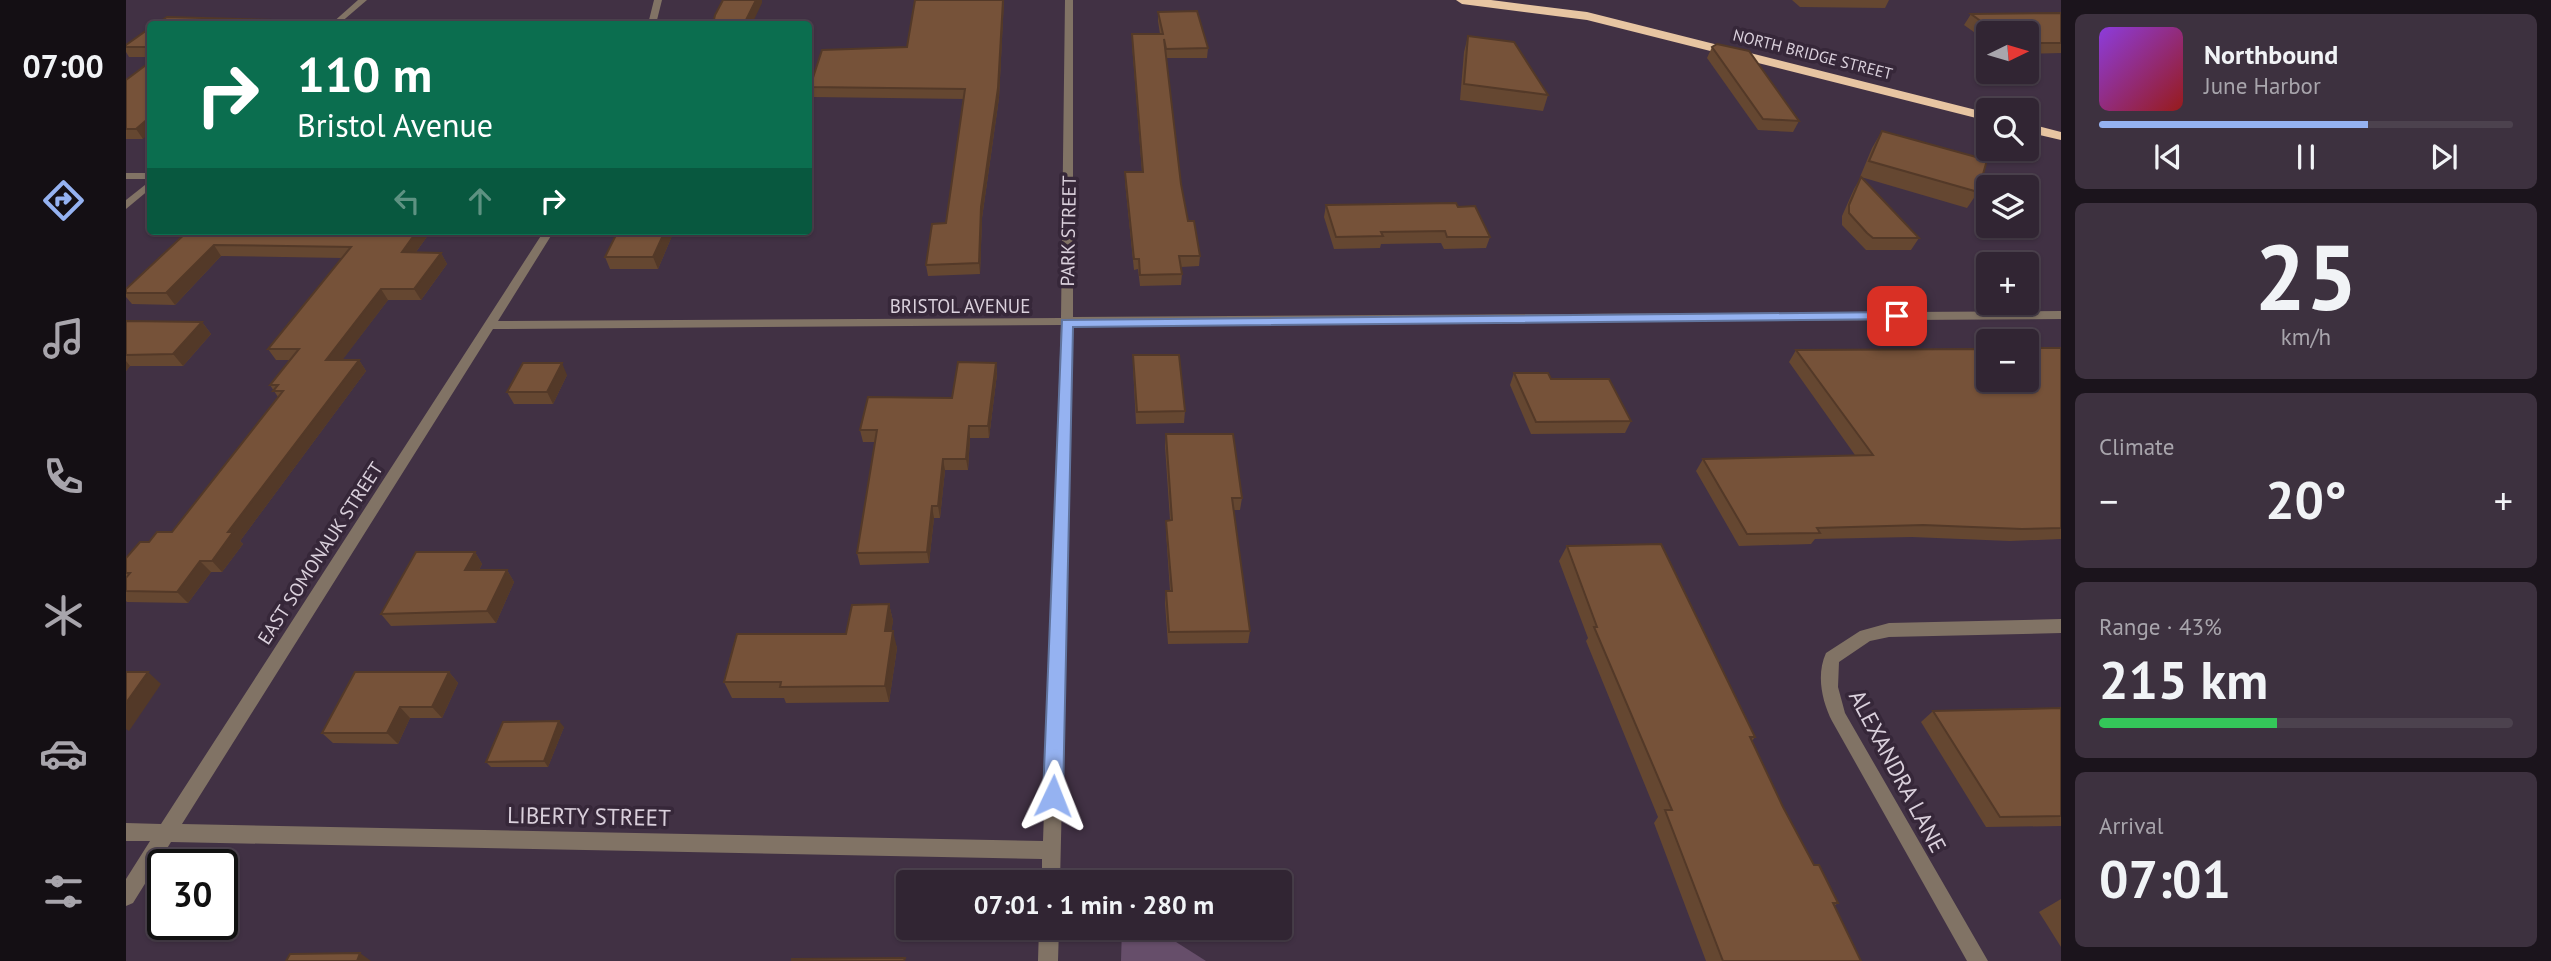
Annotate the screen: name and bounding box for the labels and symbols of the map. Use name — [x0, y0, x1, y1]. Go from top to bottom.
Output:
north arrow — [1976, 21, 2039, 84]
street label: NORTH BRIDGE STREET — [1731, 24, 1895, 84]
street label: PARK STREET — [1055, 175, 1081, 287]
pin — [1867, 286, 1927, 346]
street label: BRISTOL AVENUE — [890, 294, 1030, 318]
street label: EAST SOMONAUK STREET — [252, 457, 388, 649]
street label: ALEXANDRA LANE — [1843, 685, 1953, 857]
position arrow — [1016, 759, 1090, 833]
street label: LIBERTY STREET — [507, 800, 671, 832]
speed limit sign: 30 — [147, 849, 238, 940]

